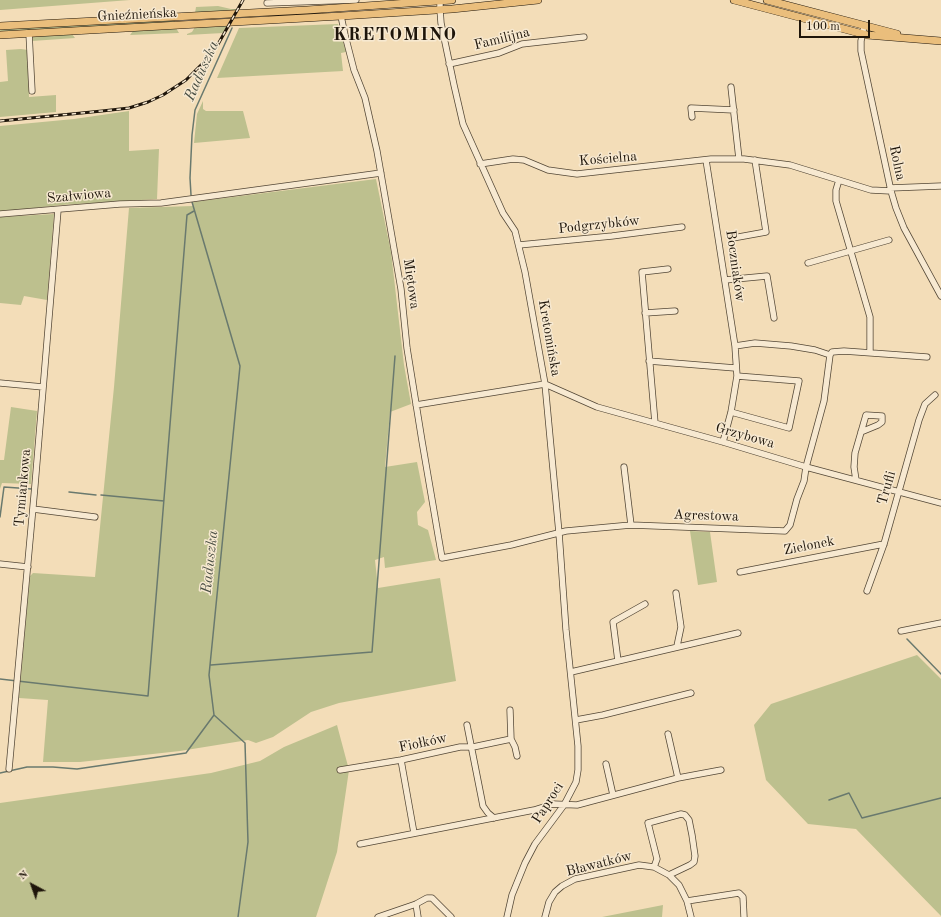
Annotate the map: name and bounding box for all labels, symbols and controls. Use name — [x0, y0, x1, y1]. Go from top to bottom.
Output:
street label: Gnieźnieńska — [97, 5, 177, 25]
scale bar — [801, 12, 872, 38]
text: 100 m — [806, 21, 840, 33]
district label: KRETOMINO — [333, 24, 457, 46]
street label: Familijna — [472, 24, 532, 54]
water label: Raduszka — [181, 38, 223, 104]
street label: Rolna — [885, 144, 909, 182]
street label: Kościelna — [578, 148, 638, 170]
street label: Szałwiowa — [46, 185, 112, 207]
street label: Podgrzybków — [557, 212, 641, 238]
street label: Boczniaków — [722, 229, 748, 303]
street label: Miętowa — [399, 258, 423, 310]
street label: Kretomińska — [534, 298, 564, 378]
street label: Grzybowa — [714, 420, 776, 452]
street label: Tymiankowa — [11, 448, 35, 528]
street label: Trufli — [874, 469, 900, 507]
street label: Agrestowa — [673, 506, 739, 526]
water label: Raduszka — [198, 529, 222, 595]
street label: Zielonek — [782, 533, 836, 559]
street label: Fiołków — [397, 730, 449, 756]
street label: Paproci — [529, 779, 567, 827]
street label: Bławatków — [564, 848, 634, 880]
north arrow — [12, 865, 52, 905]
text: N — [17, 869, 31, 882]

